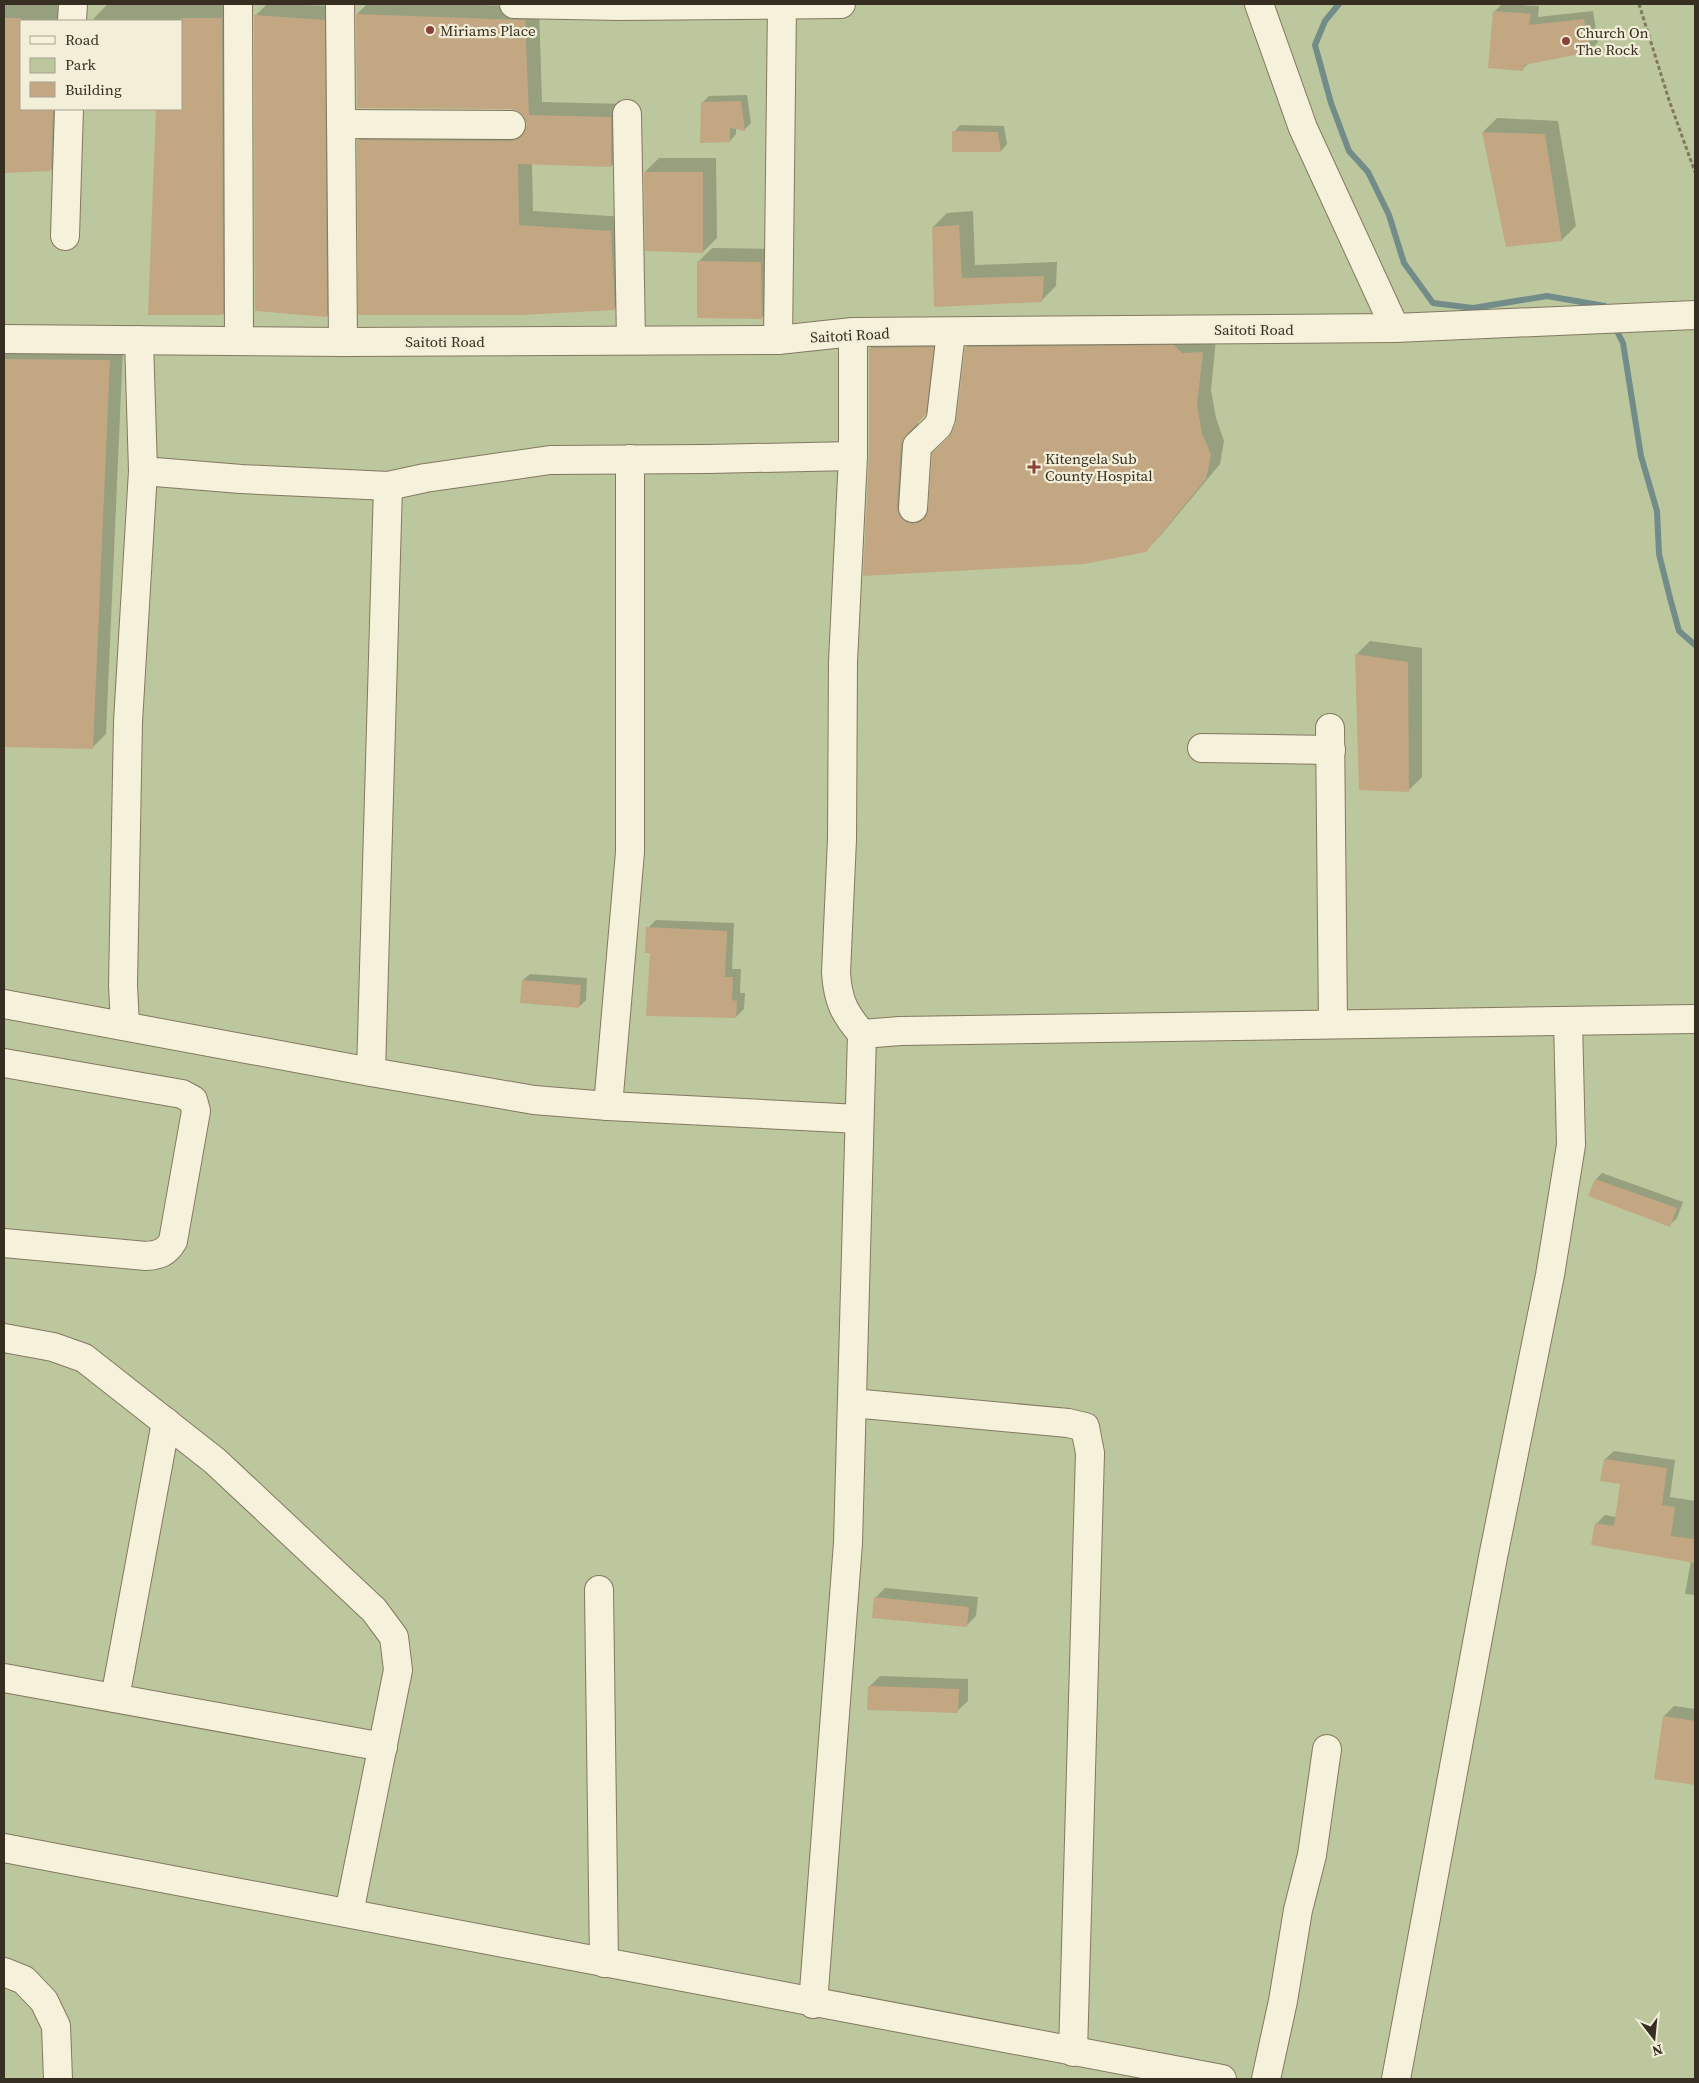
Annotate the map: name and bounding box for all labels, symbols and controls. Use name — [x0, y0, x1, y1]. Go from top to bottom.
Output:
legend — [20, 20, 182, 110]
place label: Miriams Place — [440, 20, 536, 41]
place label: Church On The Rock — [1576, 22, 1649, 60]
marker: Miriams Place — [424, 24, 436, 36]
text: Road — [65, 29, 99, 50]
marker: Church On The Rock — [1560, 35, 1572, 47]
text: Park — [65, 54, 97, 75]
text: Building — [65, 79, 122, 100]
street label: Saitoti Road — [1214, 319, 1294, 340]
street label: Saitoti Road — [810, 322, 891, 348]
street label: Saitoti Road — [405, 331, 485, 352]
place label: Kitengela Sub County Hospital — [1045, 448, 1153, 486]
marker: Kitengela Sub County Hospital — [1027, 460, 1041, 474]
north arrow — [1629, 2013, 1679, 2063]
text: N — [1650, 2039, 1665, 2062]

